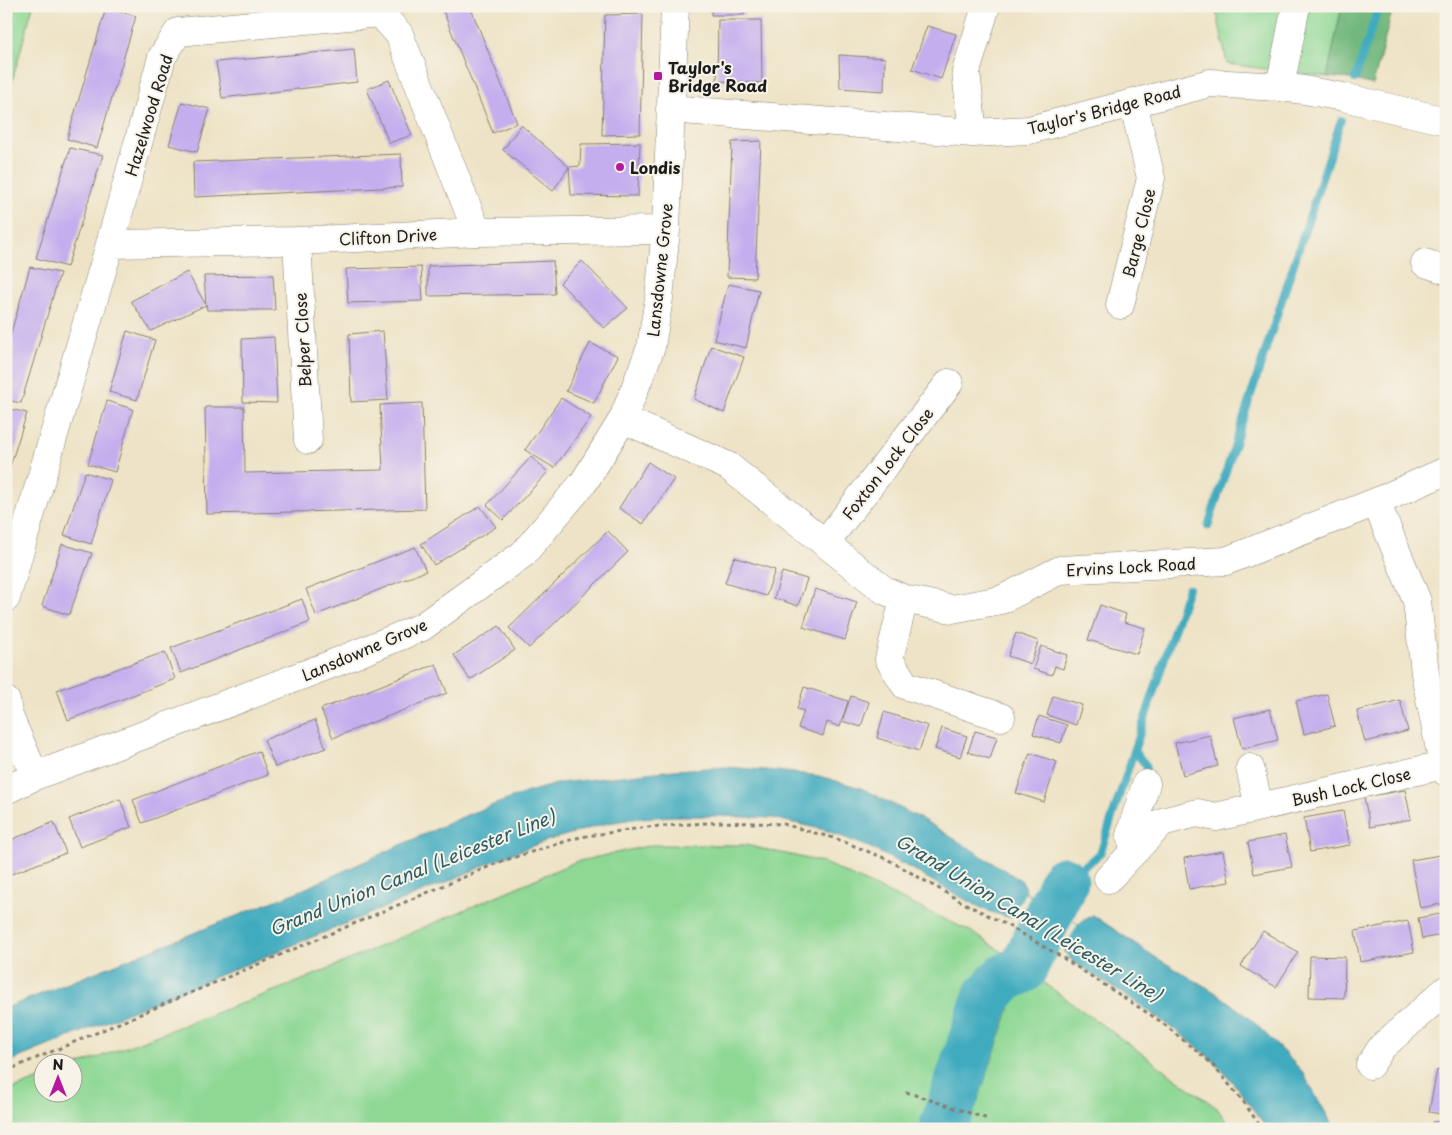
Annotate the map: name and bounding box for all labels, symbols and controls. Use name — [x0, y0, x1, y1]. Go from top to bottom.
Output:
street label: Hazelwood Road — [118, 51, 178, 179]
place label: Taylor's Bridge Road — [668, 55, 767, 97]
marker: Taylor's Bridge Road — [652, 70, 664, 82]
street label: Taylor's Bridge Road — [1025, 78, 1183, 140]
place label: Londis — [630, 155, 681, 179]
marker: Londis — [614, 161, 626, 173]
street label: Barge Close — [1115, 186, 1161, 280]
street label: Lansdowne Grove — [640, 202, 678, 338]
street label: Clifton Drive — [338, 221, 438, 251]
street label: Belper Close — [288, 292, 316, 388]
street label: Foxton Lock Close — [835, 402, 939, 524]
street label: Ervins Lock Road — [1065, 551, 1197, 581]
street label: Lansdowne Grove — [297, 612, 431, 686]
street label: Bush Lock Close — [1289, 761, 1413, 811]
water label: Grand Union Canal (Leicester Line) — [265, 802, 560, 942]
water label: Grand Union Canal (Leicester Line) — [891, 827, 1168, 1008]
north arrow — [32, 1052, 82, 1102]
text: N — [52, 1054, 64, 1075]

